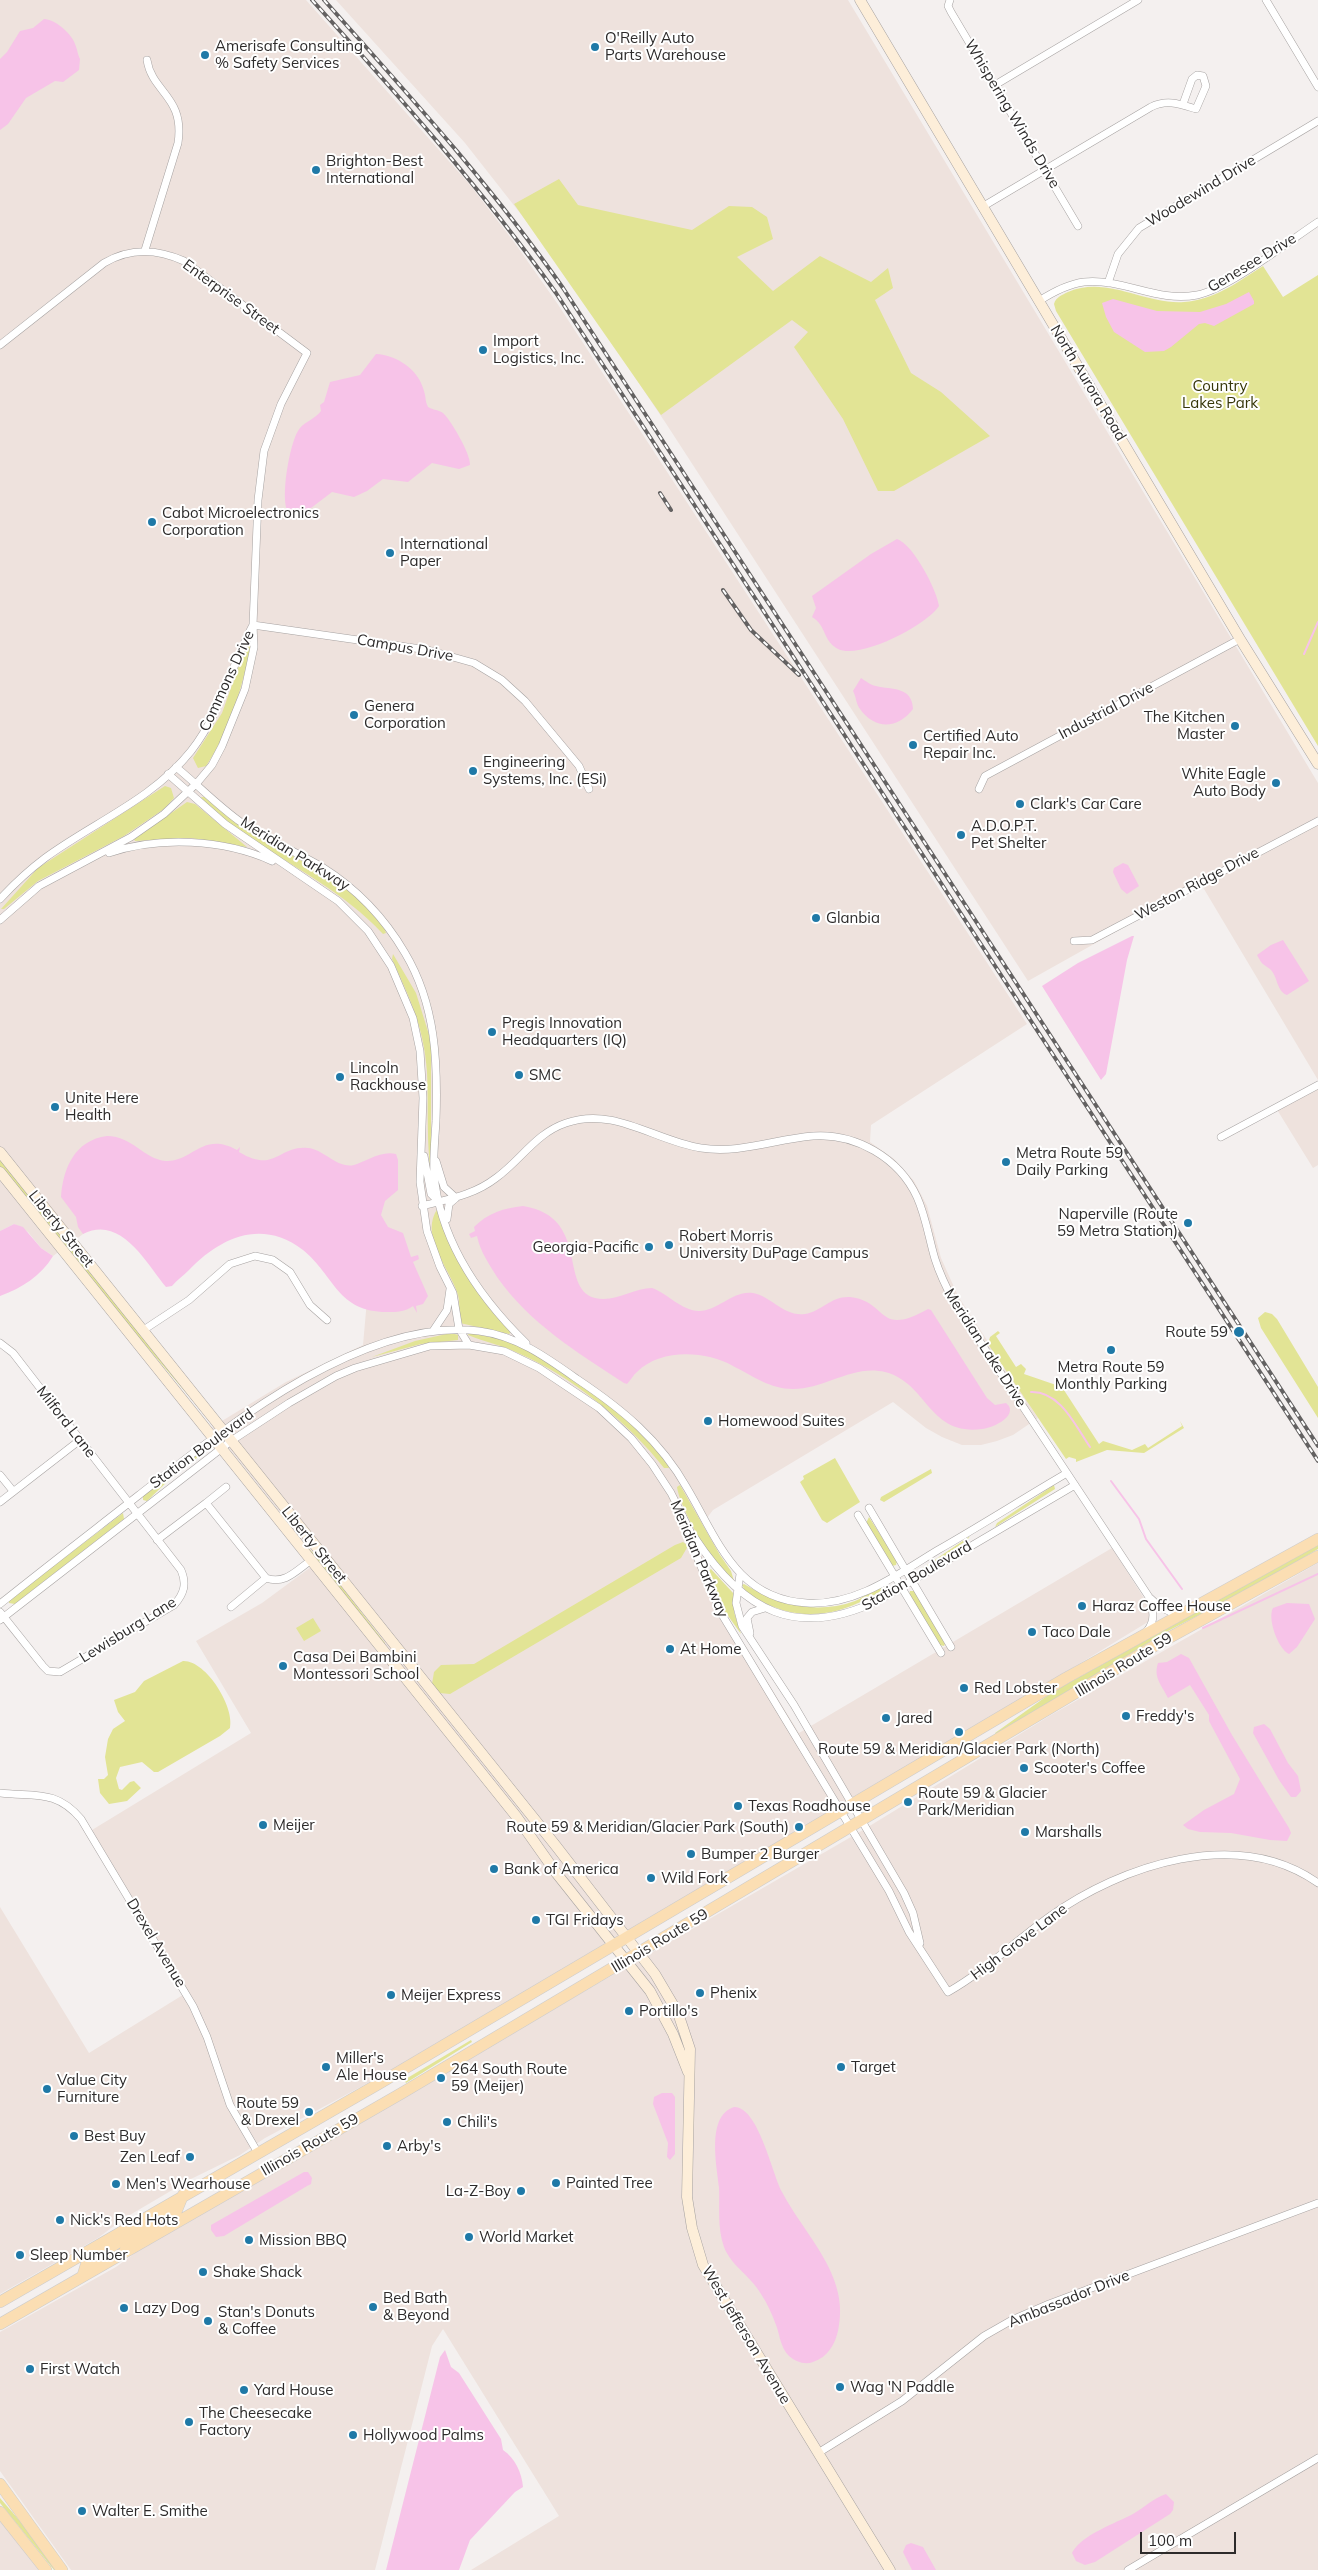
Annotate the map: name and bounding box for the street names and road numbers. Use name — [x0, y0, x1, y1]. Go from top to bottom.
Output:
street label: Whispering Winds Drive — [960, 36, 1064, 192]
street label: Woodewind Drive — [1143, 151, 1259, 231]
street label: Genesee Drive — [1205, 230, 1299, 296]
street label: Enterprise Street — [179, 256, 283, 338]
street label: North Aurora Road — [1046, 322, 1130, 444]
street label: Commons Drive — [196, 628, 258, 734]
street label: Campus Drive — [355, 631, 455, 665]
street label: Industrial Drive — [1056, 678, 1156, 744]
street label: Meridian Parkway — [237, 813, 353, 895]
street label: Weston Ridge Drive — [1132, 844, 1262, 924]
street label: Liberty Street — [25, 1187, 97, 1271]
street label: Meridian Lake Drive — [940, 1286, 1030, 1410]
street label: Milford Lane — [32, 1383, 100, 1461]
street label: Station Boulevard — [147, 1405, 257, 1493]
street label: Meridian Parkway — [666, 1498, 732, 1620]
street label: Liberty Street — [278, 1503, 350, 1587]
street label: Station Boulevard — [859, 1537, 975, 1615]
street label: Lewisburg Lane — [76, 1593, 180, 1667]
street label: Illinois Route 59 — [1072, 1629, 1176, 1701]
street label: Drexel Avenue — [122, 1895, 190, 1991]
street label: High Grove Lane — [967, 1900, 1071, 1984]
street label: Illinois Route 59 — [608, 1905, 712, 1977]
street label: Illinois Route 59 — [258, 2110, 362, 2180]
street label: West Jefferson Avenue — [698, 2263, 794, 2407]
street label: Ambassador Drive — [1006, 2266, 1132, 2332]

